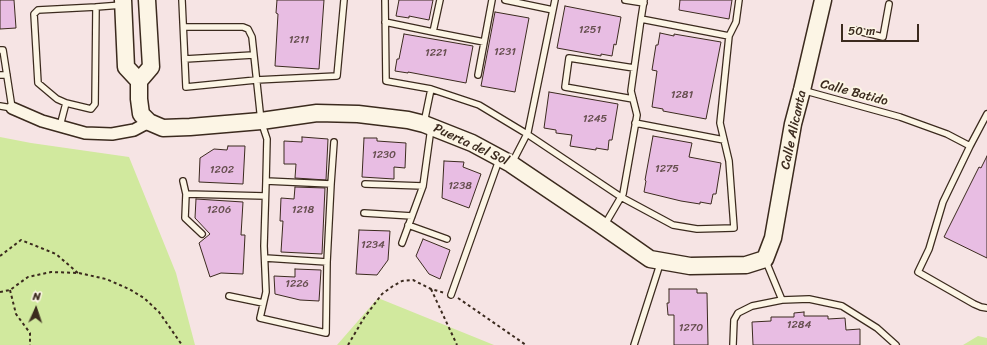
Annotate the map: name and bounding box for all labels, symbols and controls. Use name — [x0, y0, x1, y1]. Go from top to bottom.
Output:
scale bar — [843, 16, 921, 42]
text: 50 m — [848, 20, 875, 42]
house number: 1251 — [579, 23, 601, 37]
house number: 1211 — [289, 33, 309, 47]
house number: 1231 — [494, 45, 516, 59]
house number: 1221 — [425, 46, 447, 60]
street label: Calle Batido — [818, 76, 890, 110]
house number: 1281 — [671, 88, 693, 102]
street label: Calle Alicanta — [778, 89, 810, 171]
house number: 1245 — [583, 112, 607, 126]
street label: Puerta del Sol — [431, 121, 511, 169]
house number: 1230 — [372, 148, 396, 162]
house number: 1275 — [655, 162, 679, 176]
house number: 1202 — [210, 163, 234, 177]
house number: 1238 — [448, 179, 472, 193]
house number: 1206 — [207, 203, 231, 217]
house number: 1218 — [292, 203, 314, 217]
house number: 1234 — [361, 238, 385, 252]
house number: 1226 — [285, 277, 309, 291]
text: N — [32, 287, 41, 306]
north arrow — [16, 289, 56, 329]
house number: 1284 — [787, 318, 811, 332]
house number: 1270 — [679, 321, 703, 335]

